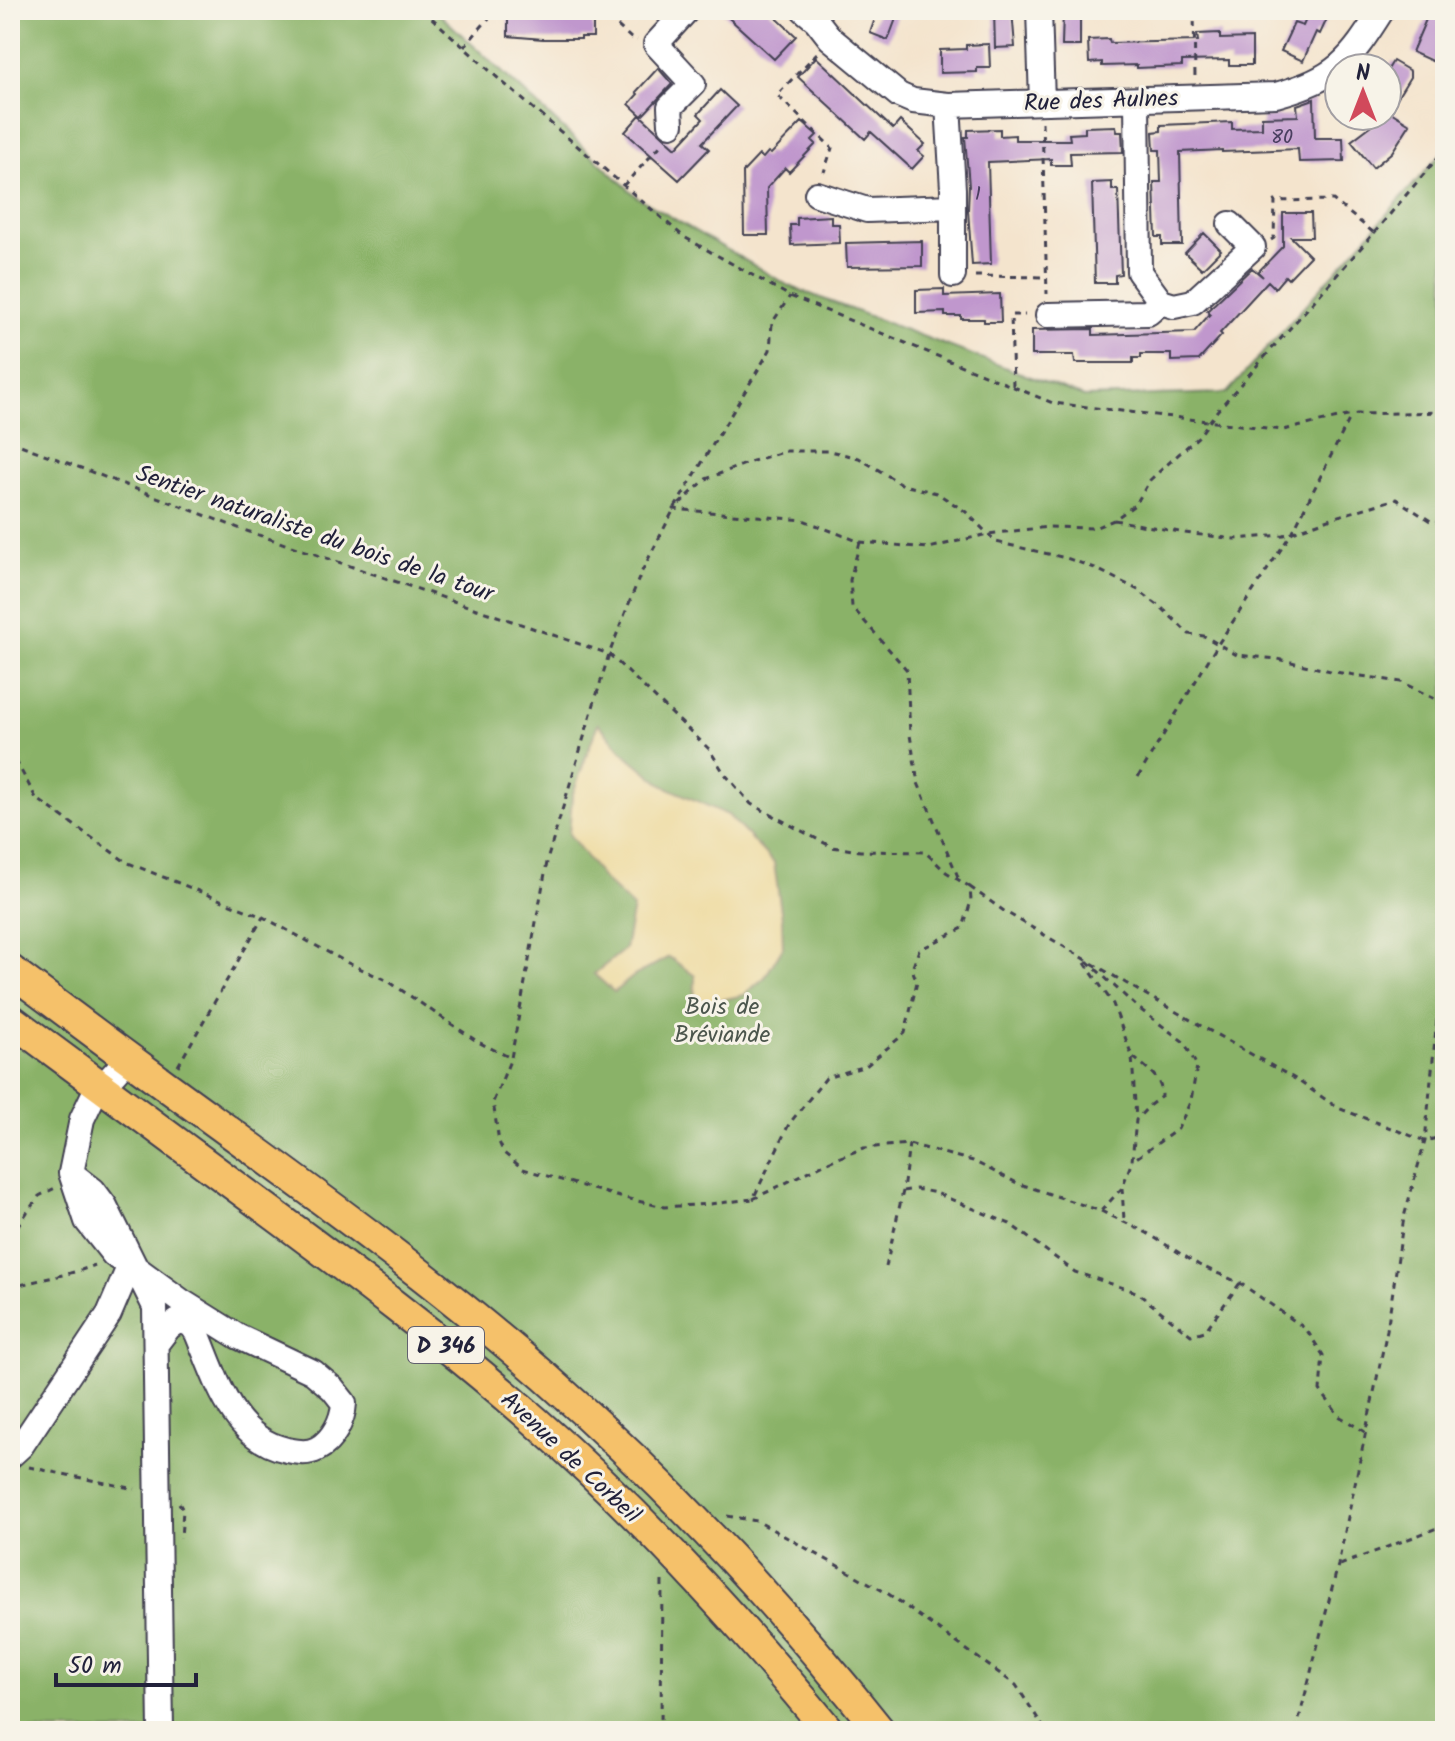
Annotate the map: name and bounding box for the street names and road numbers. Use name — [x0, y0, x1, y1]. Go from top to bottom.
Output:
street label: Rue des Aulnes — [1023, 79, 1179, 124]
street label: Sentier naturaliste du bois de la tour — [130, 455, 501, 615]
road number: D 346 — [408, 1327, 484, 1363]
street label: Avenue de Corbeil — [491, 1382, 649, 1534]

